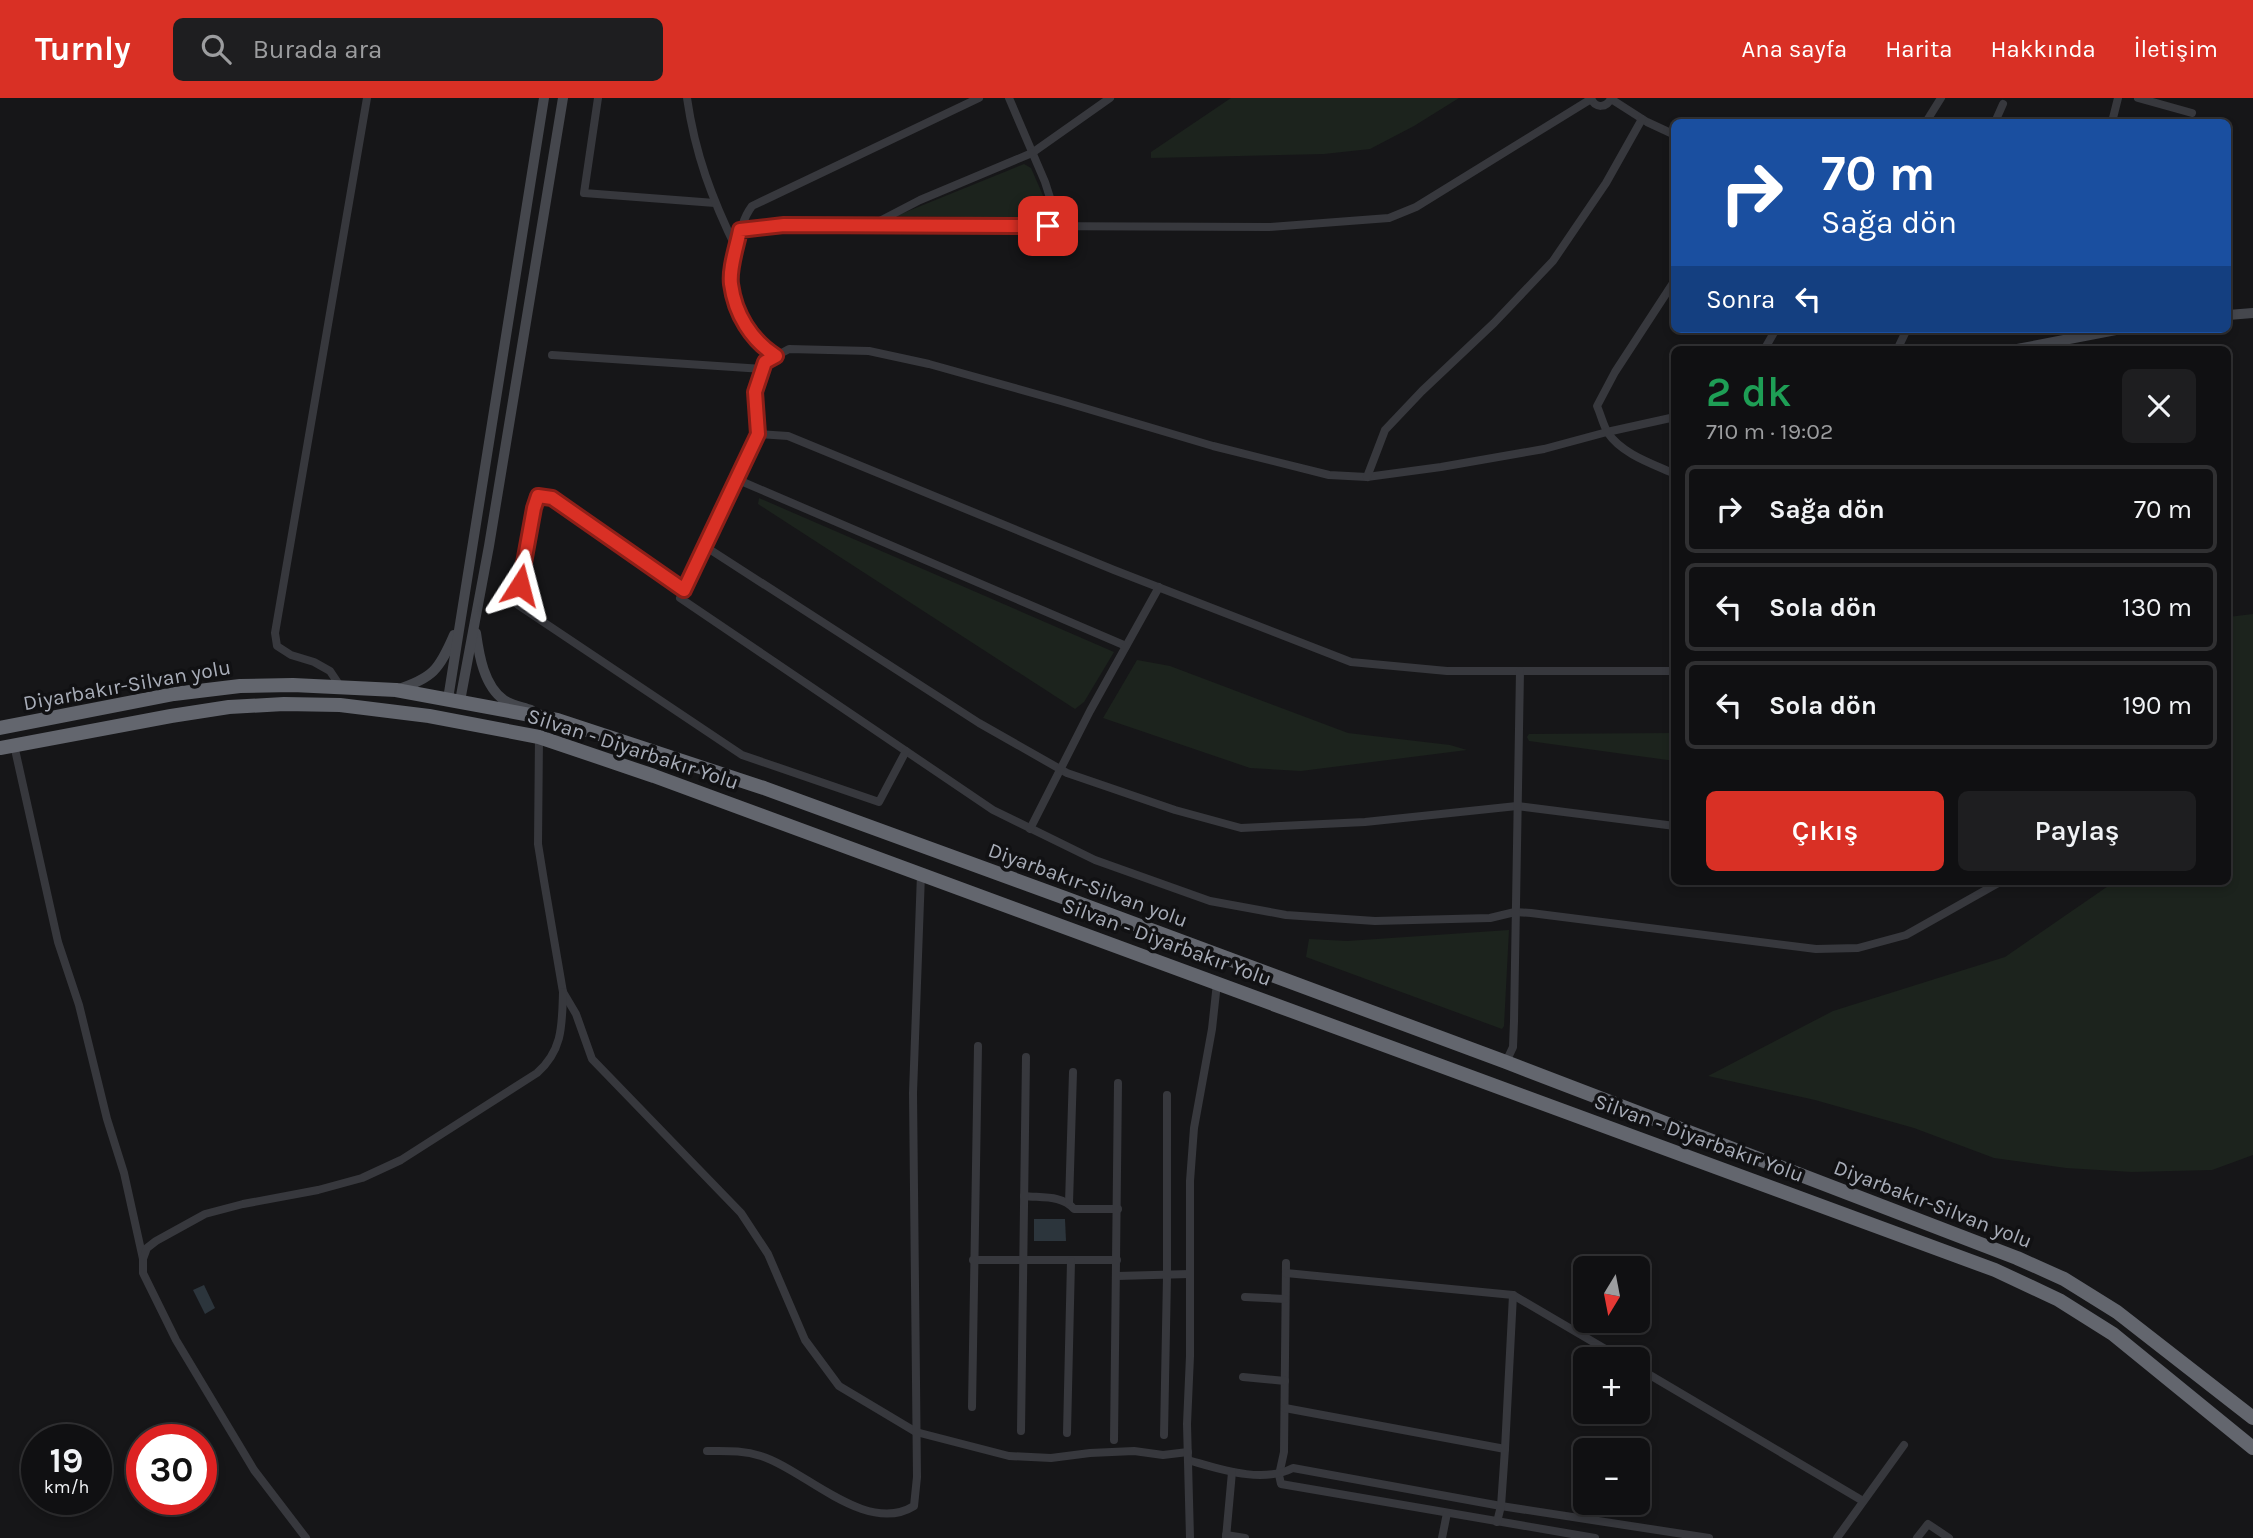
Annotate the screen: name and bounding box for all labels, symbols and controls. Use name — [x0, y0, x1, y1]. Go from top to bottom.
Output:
search box — [173, 18, 663, 81]
text: Turnly — [35, 30, 131, 68]
icon: search — [197, 30, 235, 68]
text: Burada ara — [253, 34, 382, 65]
text: Ana sayfa — [1742, 35, 1847, 63]
text: Harita — [1885, 35, 1952, 63]
text: Hakkında — [1990, 35, 2096, 63]
text: İletişim — [2134, 35, 2218, 63]
text: 70 m — [1821, 145, 1935, 202]
icon: right — [1706, 147, 1797, 238]
pin — [1018, 196, 1078, 256]
text: Sağa dön — [1821, 204, 1957, 241]
icon: arrive — [1029, 207, 1067, 245]
icon: left — [1789, 280, 1827, 318]
text: Sonra — [1706, 284, 1775, 315]
text: 2 dk — [1706, 367, 1792, 417]
button: close — [2122, 369, 2196, 443]
text: 710 m · 19:02 — [1706, 418, 1833, 445]
icon: right — [1710, 490, 1748, 528]
text: Sağa dön — [1769, 494, 1885, 525]
text: 70 m — [2134, 494, 2192, 525]
position arrow — [483, 548, 557, 622]
icon: left — [1710, 588, 1748, 626]
text: Sola dön — [1769, 592, 1877, 623]
text: 130 m — [2122, 592, 2192, 623]
street label: Diyarbakır-Silvan yolu — [21, 655, 233, 715]
icon: left — [1710, 686, 1748, 724]
text: Sola dön — [1769, 690, 1877, 721]
text: 190 m — [2122, 690, 2192, 721]
street label: Silvan - Diyarbakır Yolu — [524, 703, 742, 795]
button: Çıkış — [1706, 791, 1944, 871]
button: Paylaş — [1958, 791, 2196, 871]
street label: Diyarbakır-Silvan yolu — [985, 838, 1191, 932]
street label: Silvan - Diyarbakır Yolu — [1059, 893, 1275, 991]
street label: Silvan - Diyarbakır Yolu — [1591, 1089, 1807, 1187]
street label: Diyarbakır-Silvan yolu — [1830, 1155, 2036, 1253]
north arrow — [1573, 1256, 1650, 1334]
map controls — [1573, 1256, 1650, 1515]
button: + — [1573, 1347, 1650, 1424]
speed limit sign: 30 — [126, 1424, 217, 1515]
button: − — [1573, 1438, 1650, 1515]
text: 19 — [50, 1440, 83, 1481]
text: km/h — [44, 1476, 89, 1498]

